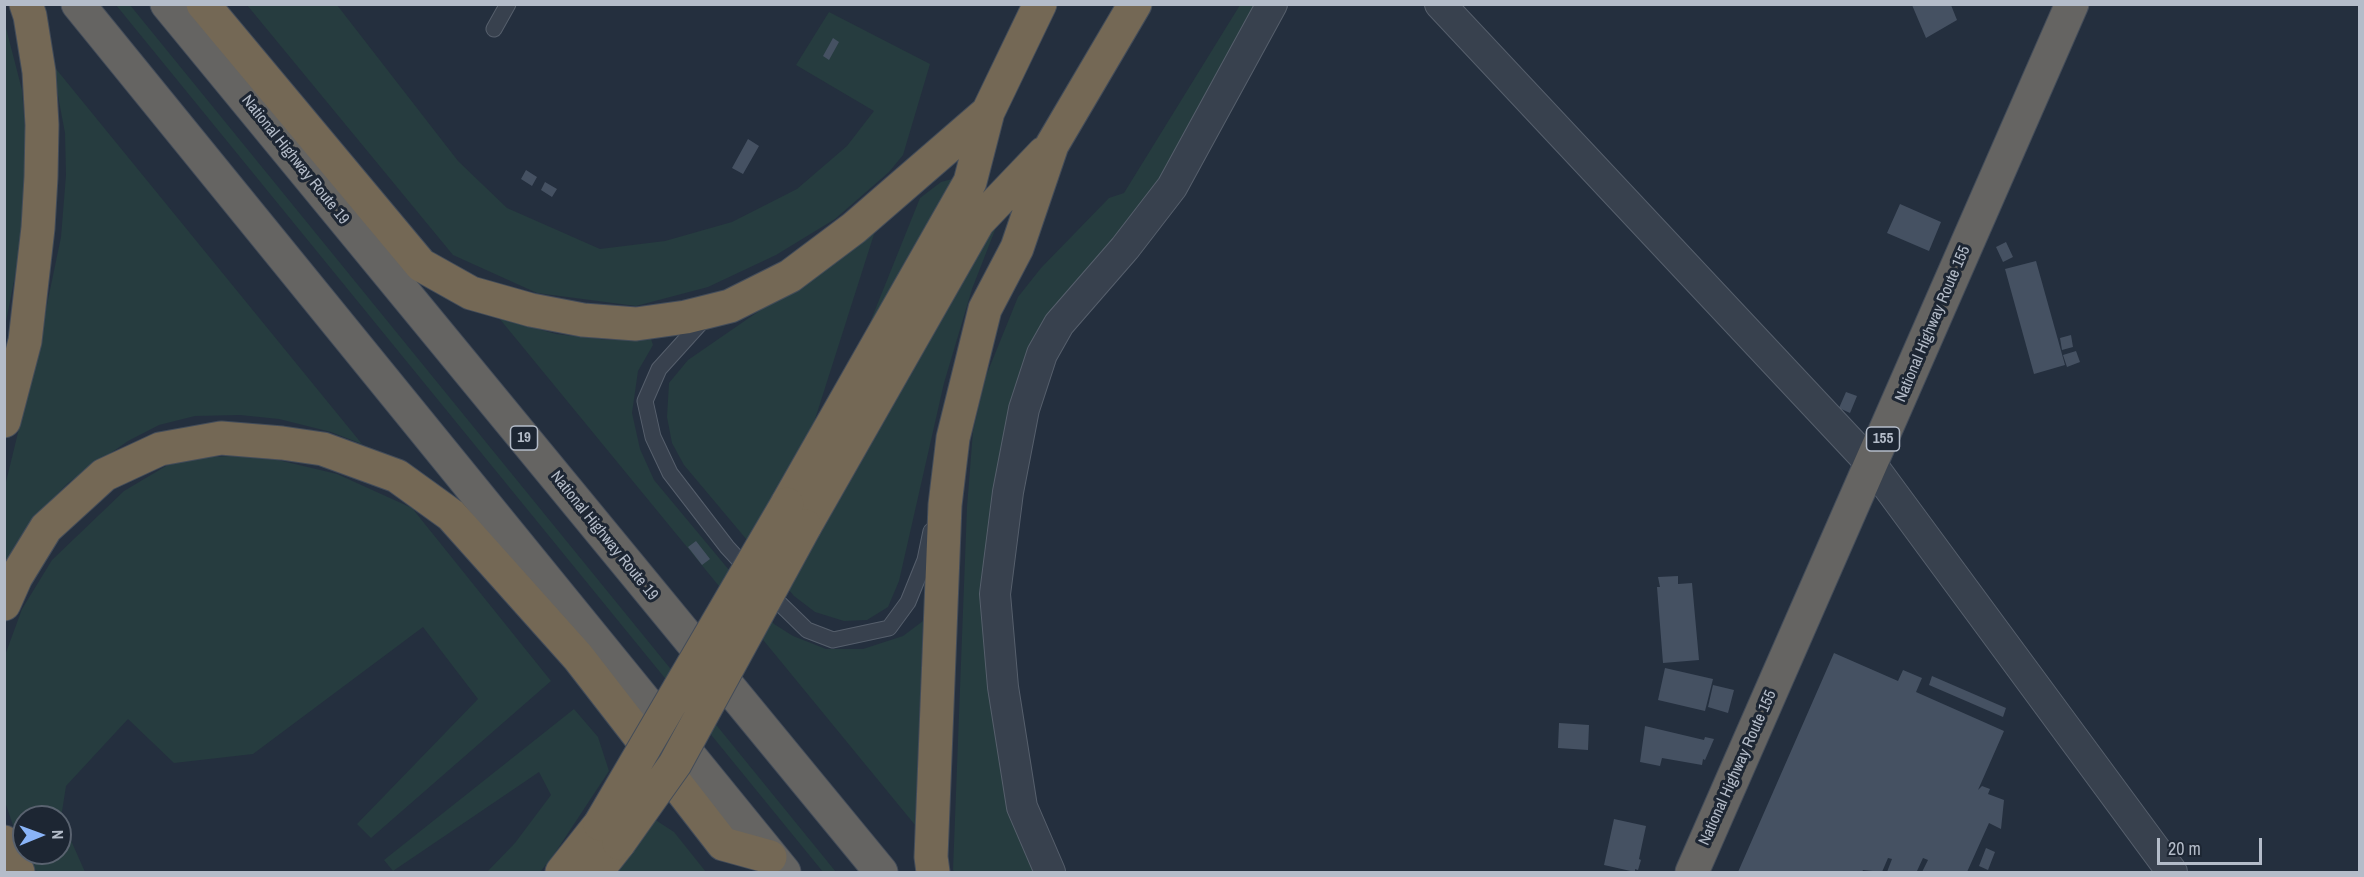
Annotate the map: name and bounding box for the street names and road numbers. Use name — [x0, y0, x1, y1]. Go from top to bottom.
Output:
street label: National Highway Route 19 — [237, 92, 353, 228]
street label: National Highway Route 155 — [1891, 243, 1975, 405]
road number: 19 — [510, 426, 538, 450]
road number: 155 — [1866, 427, 1900, 451]
street label: National Highway Route 19 — [546, 468, 662, 604]
street label: National Highway Route 155 — [1695, 687, 1781, 849]

